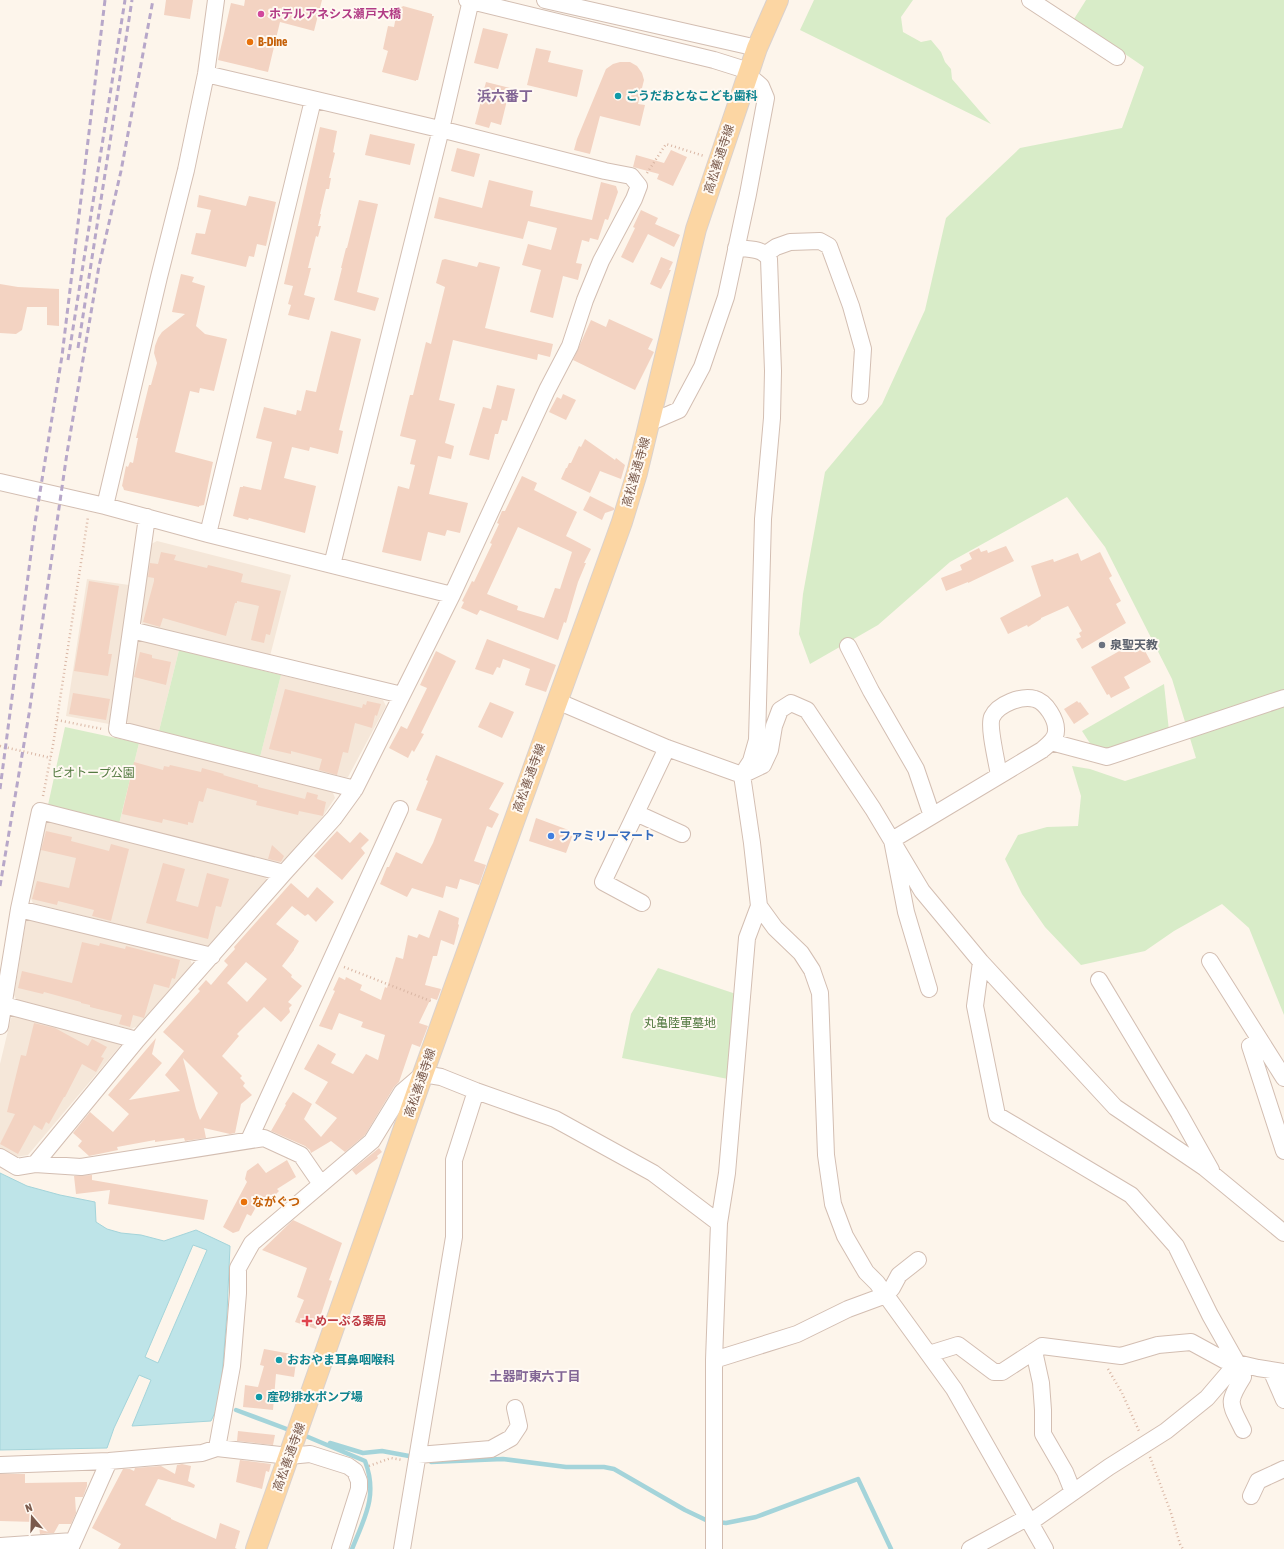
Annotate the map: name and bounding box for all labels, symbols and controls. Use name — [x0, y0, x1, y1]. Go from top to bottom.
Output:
place label: ホテルアネシス瀬戸大橋 — [269, 7, 402, 21]
marker: ホテルアネシス瀬戸大橋 — [256, 9, 266, 19]
place label: B-Dine — [258, 35, 288, 49]
marker: B-Dine — [245, 37, 255, 47]
district label: 浜六番丁 — [477, 88, 533, 104]
place label: ごうだおとなこども歯科 — [626, 89, 758, 103]
marker: ごうだおとなこども歯科 — [613, 91, 623, 101]
street label: 高松善通寺線 — [701, 123, 737, 195]
street label: 高松善通寺線 — [619, 435, 653, 509]
place label: 泉聖天教 — [1110, 638, 1158, 652]
marker: 泉聖天教 — [1097, 640, 1107, 650]
street label: 高松善通寺線 — [510, 742, 548, 814]
park label: ビオトープ公園 — [51, 766, 135, 780]
place label: ファミリーマート — [559, 829, 655, 843]
marker: ファミリーマート — [546, 831, 556, 841]
park label: 丸亀陸軍墓地 — [644, 1016, 716, 1030]
street label: 高松善通寺線 — [402, 1047, 438, 1119]
place label: ながぐつ — [252, 1195, 300, 1209]
marker: ながぐつ — [239, 1197, 249, 1207]
place label: めーぷる薬局 — [315, 1314, 387, 1328]
marker: めーぷる薬局 — [302, 1316, 312, 1326]
place label: おおやま耳鼻咽喉科 — [287, 1353, 395, 1367]
marker: おおやま耳鼻咽喉科 — [274, 1355, 284, 1365]
district label: 土器町東六丁目 — [489, 1369, 581, 1384]
place label: 産砂排水ポンプ場 — [267, 1390, 363, 1404]
marker: 産砂排水ポンプ場 — [254, 1392, 264, 1402]
street label: 高松善通寺線 — [270, 1421, 308, 1493]
north arrow — [12, 1497, 52, 1537]
text: N — [24, 1501, 34, 1514]

